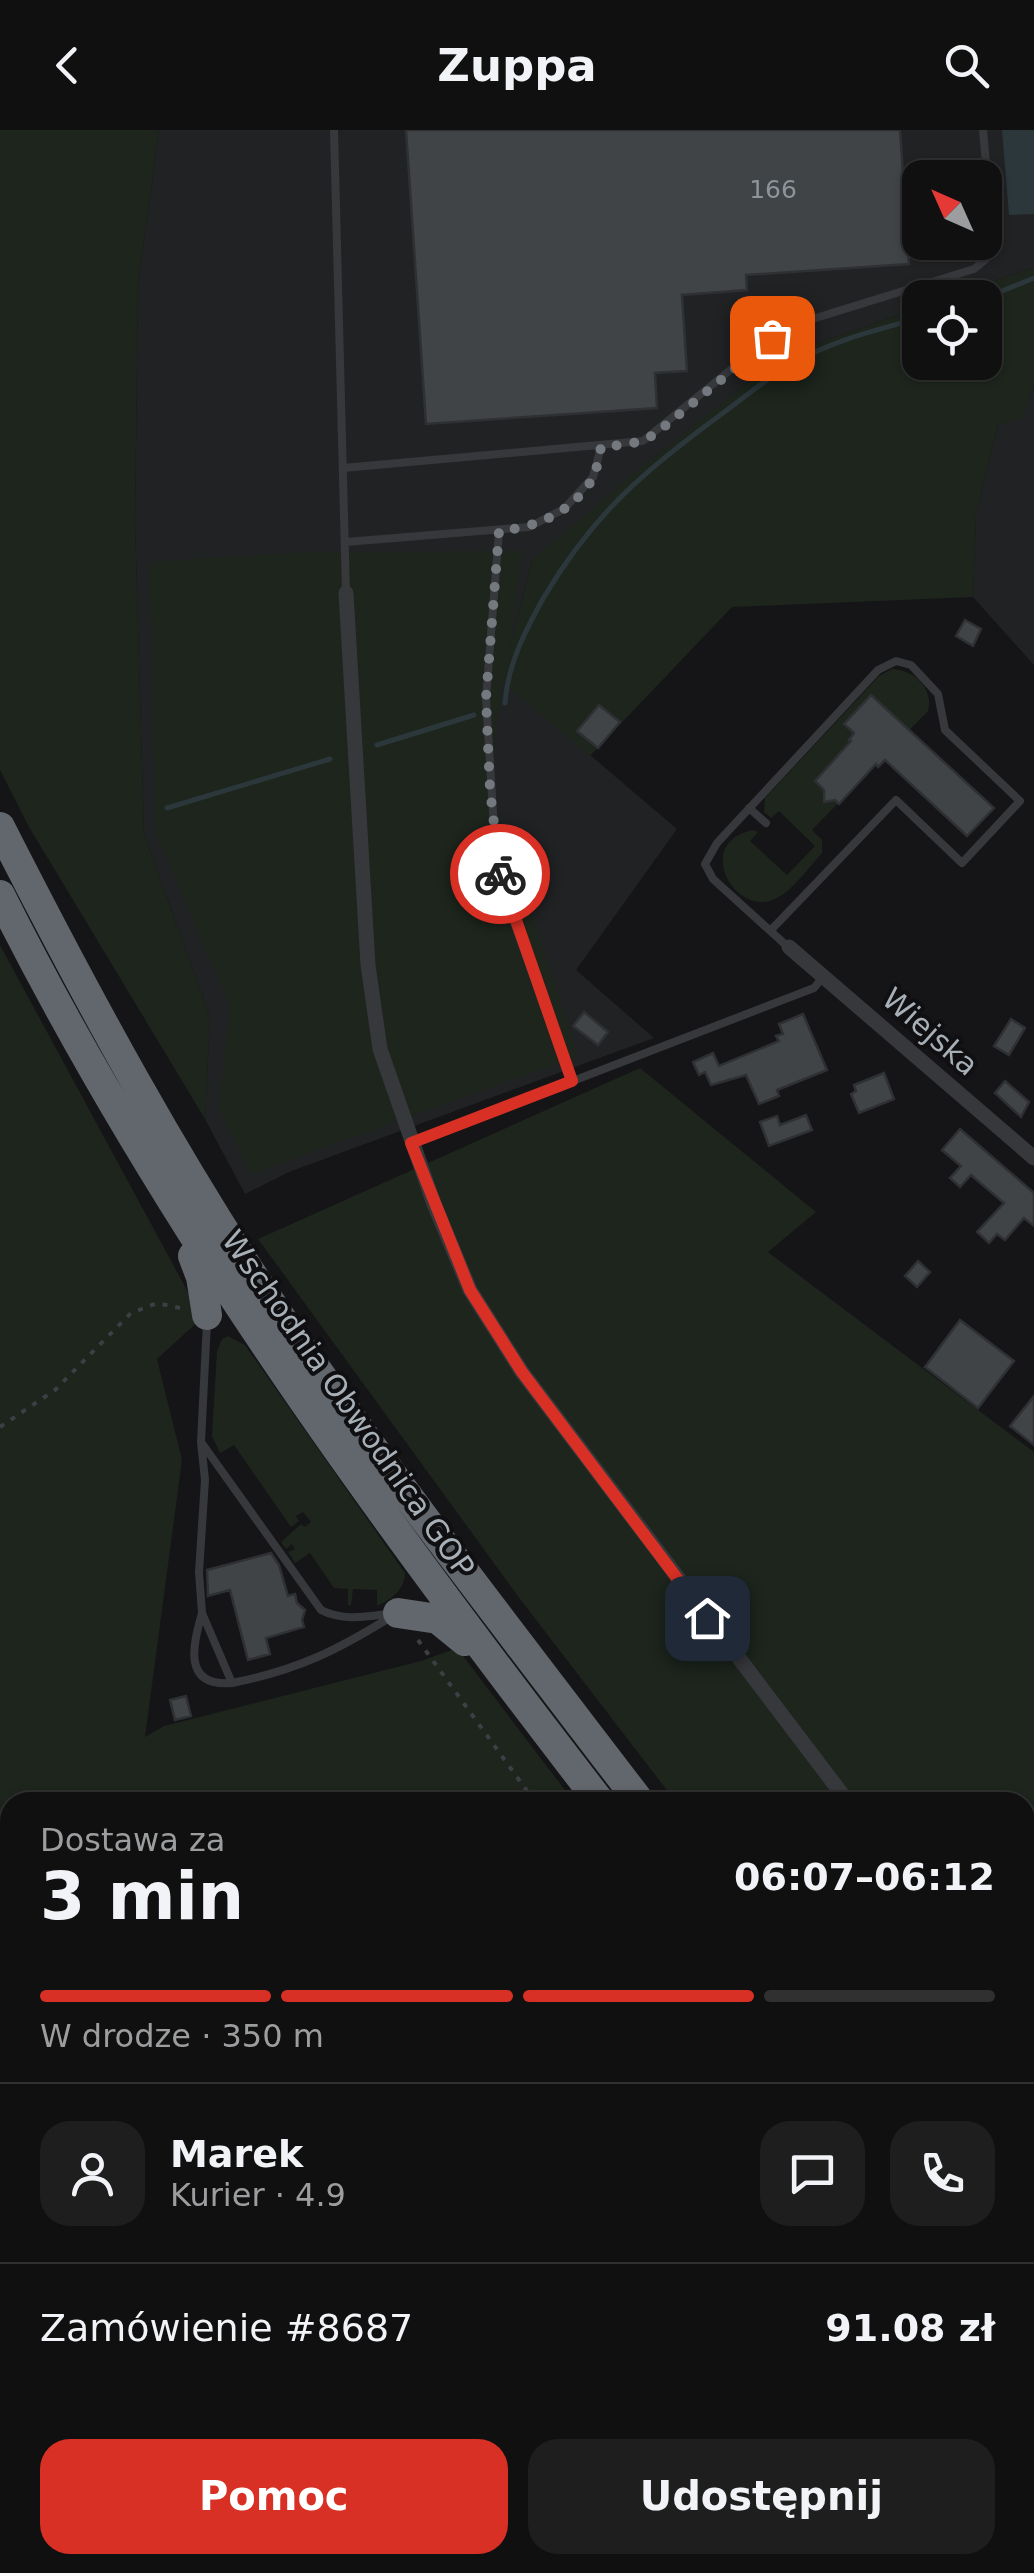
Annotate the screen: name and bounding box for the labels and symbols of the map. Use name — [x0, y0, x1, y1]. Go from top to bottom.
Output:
north arrow — [902, 160, 1002, 260]
house number: 166 — [749, 175, 797, 204]
pin — [730, 296, 815, 381]
courier — [450, 824, 550, 924]
street label: Wiejska — [875, 981, 985, 1083]
street label: Wschodnia Obwodnica GOP — [215, 1224, 482, 1584]
pin — [665, 1576, 750, 1661]

